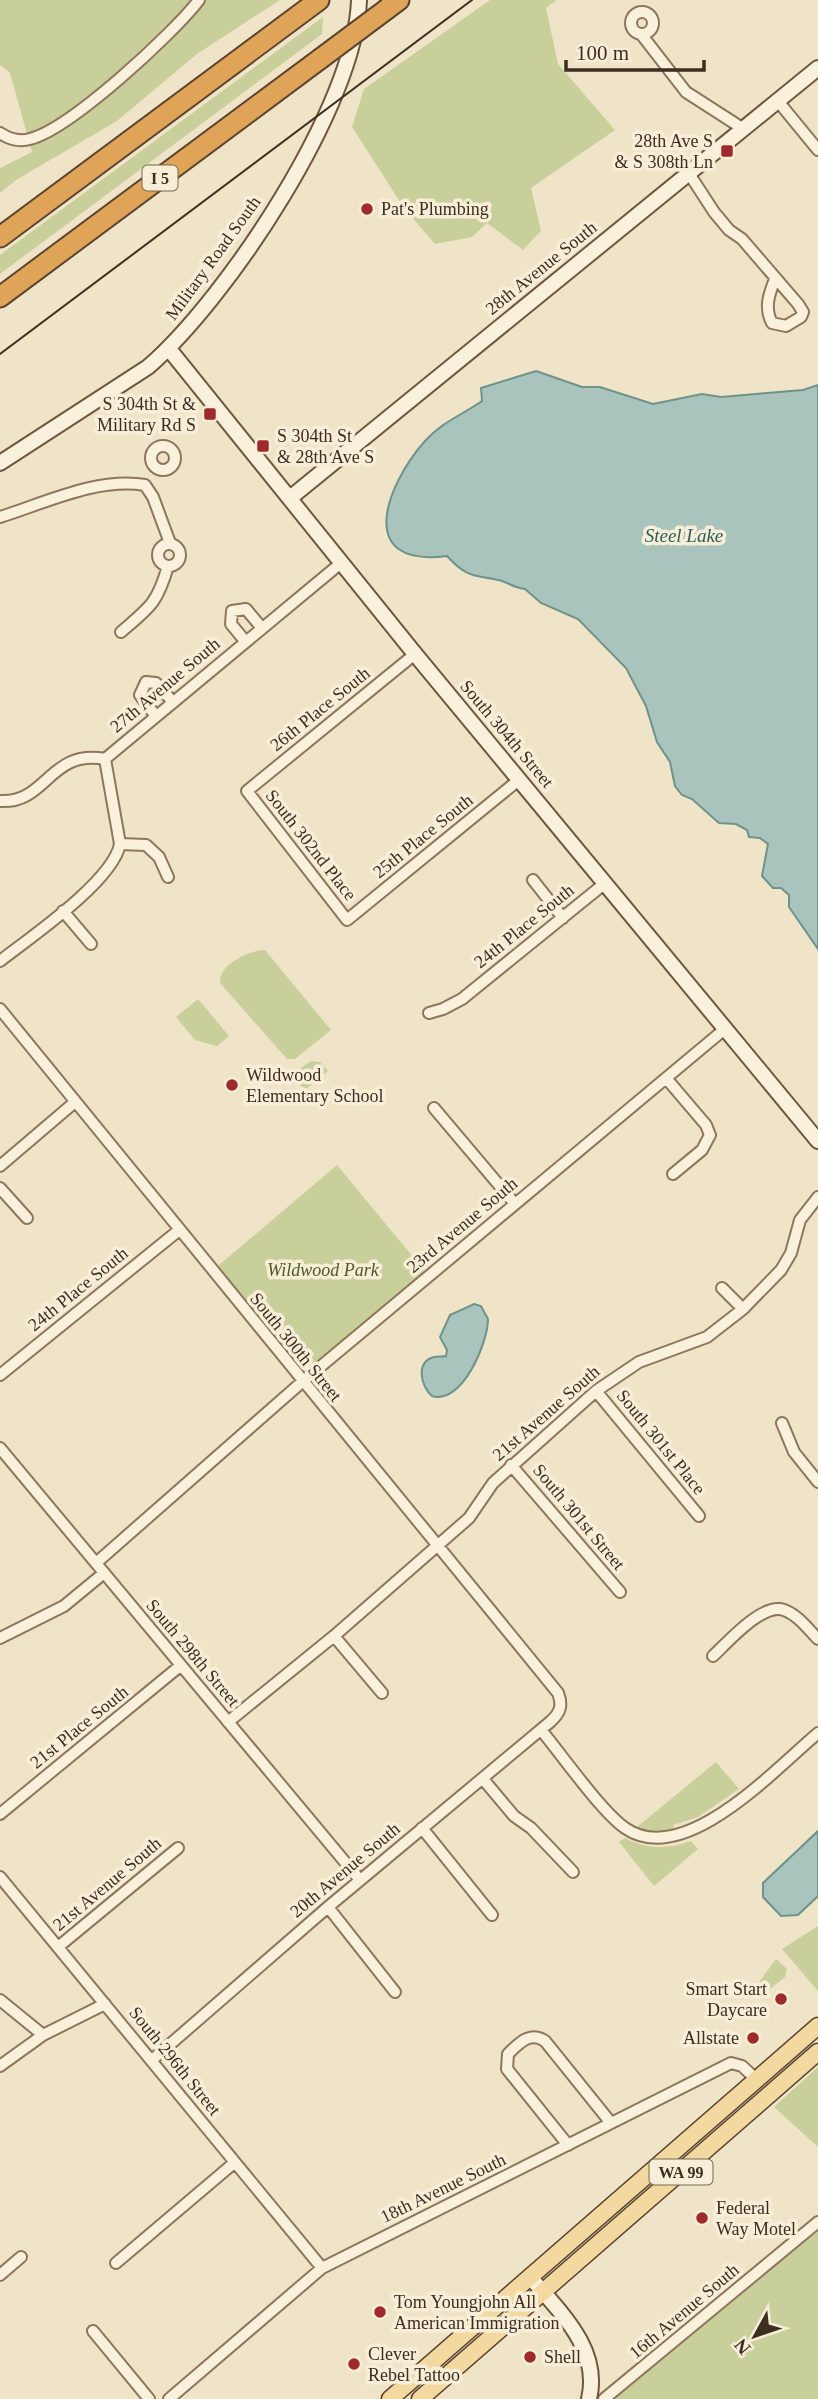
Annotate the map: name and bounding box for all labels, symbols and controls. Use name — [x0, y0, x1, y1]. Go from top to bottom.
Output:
scale bar — [566, 28, 704, 72]
text: 100 m — [576, 41, 629, 65]
place label: 28th Ave S & S 308th Ln — [614, 131, 713, 172]
marker: 28th Ave S & S 308th Ln — [719, 143, 735, 159]
road number: I 5 — [142, 166, 178, 190]
street label: Military Road South — [161, 192, 265, 324]
place label: Pat's Plumbing — [381, 199, 489, 219]
marker: Pat's Plumbing — [359, 201, 375, 217]
street label: 28th Avenue South — [482, 217, 600, 319]
place label: S 304th St & Military Rd S — [97, 394, 196, 435]
marker: S 304th St & Military Rd S — [202, 406, 218, 422]
place label: S 304th St & 28th Ave S — [277, 426, 374, 467]
marker: S 304th St & 28th Ave S — [255, 438, 271, 454]
water label: Steel Lake — [645, 525, 723, 546]
street label: 27th Avenue South — [106, 633, 224, 737]
street label: 26th Place South — [266, 663, 374, 755]
street label: South 304th Street — [456, 676, 558, 792]
street label: South 302nd Place — [262, 786, 360, 904]
street label: 25th Place South — [369, 790, 477, 882]
street label: 24th Place South — [470, 880, 578, 972]
place label: Wildwood Elementary School — [246, 1065, 383, 1106]
marker: Wildwood Elementary School — [224, 1077, 240, 1093]
street label: 23rd Avenue South — [403, 1173, 521, 1277]
street label: 24th Place South — [24, 1243, 132, 1335]
park label: Wildwood Park — [267, 1260, 380, 1280]
street label: South 300th Street — [246, 1289, 346, 1405]
street label: 21st Avenue South — [489, 1361, 603, 1465]
street label: South 301st Place — [613, 1386, 709, 1498]
street label: South 301st Street — [529, 1460, 629, 1574]
street label: South 298th Street — [142, 1595, 244, 1711]
street label: 21st Place South — [26, 1681, 132, 1773]
street label: 20th Avenue South — [286, 1818, 404, 1922]
street label: 21st Avenue South — [49, 1833, 165, 1935]
place label: Smart Start Daycare — [686, 1979, 767, 2020]
marker: Smart Start Daycare — [773, 1991, 789, 2007]
street label: South 296th Street — [125, 2003, 225, 2119]
place label: Allstate — [683, 2028, 739, 2048]
marker: Allstate — [745, 2030, 761, 2046]
street label: 18th Avenue South — [377, 2149, 509, 2227]
road number: WA 99 — [650, 2160, 712, 2184]
place label: Federal Way Motel — [716, 2198, 796, 2239]
marker: Federal Way Motel — [694, 2210, 710, 2226]
street label: 16th Avenue South — [625, 2259, 743, 2363]
place label: Tom Youngjohn All American Immigration — [394, 2292, 559, 2333]
north arrow — [720, 2301, 790, 2371]
marker: Tom Youngjohn All American Immigration — [372, 2304, 388, 2320]
text: N — [730, 2334, 755, 2359]
place label: Clever Rebel Tattoo — [368, 2344, 460, 2385]
place label: Shell — [544, 2347, 581, 2367]
marker: Shell — [522, 2349, 538, 2365]
marker: Clever Rebel Tattoo — [346, 2356, 362, 2372]

